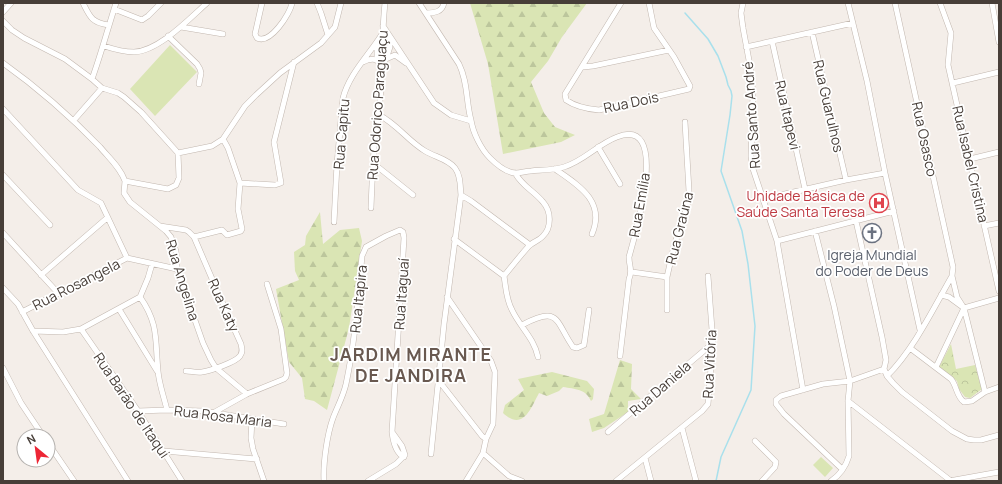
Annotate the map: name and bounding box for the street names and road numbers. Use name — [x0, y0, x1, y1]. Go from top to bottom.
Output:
street label: Rua Odorico Paraguaçu — [362, 29, 392, 181]
street label: Rua Guarulhos — [809, 58, 849, 154]
street label: Rua Santo André — [738, 61, 764, 169]
street label: Rua Itapevi — [771, 78, 805, 152]
street label: Rua Dois — [602, 87, 660, 117]
street label: Rua Capitu — [328, 98, 354, 170]
street label: Rua Osasco — [908, 100, 942, 178]
street label: Rua Isabel Cristina — [948, 104, 994, 224]
street label: Rua Emília — [624, 171, 654, 239]
street label: Rua Graúna — [661, 190, 697, 266]
street label: Rua Angelina — [162, 237, 204, 323]
street label: Rua Rosangela — [29, 254, 123, 314]
street label: Rua Itaguaí — [389, 257, 413, 331]
street label: Rua Itapira — [345, 264, 371, 334]
street label: Rua Katy — [204, 275, 244, 335]
street label: Rua Vitória — [698, 329, 720, 399]
street label: Rua Barão de Itaqui — [90, 348, 174, 462]
street label: Rua Daniela — [625, 356, 695, 420]
street label: Rua Rosa Maria — [173, 401, 273, 431]

